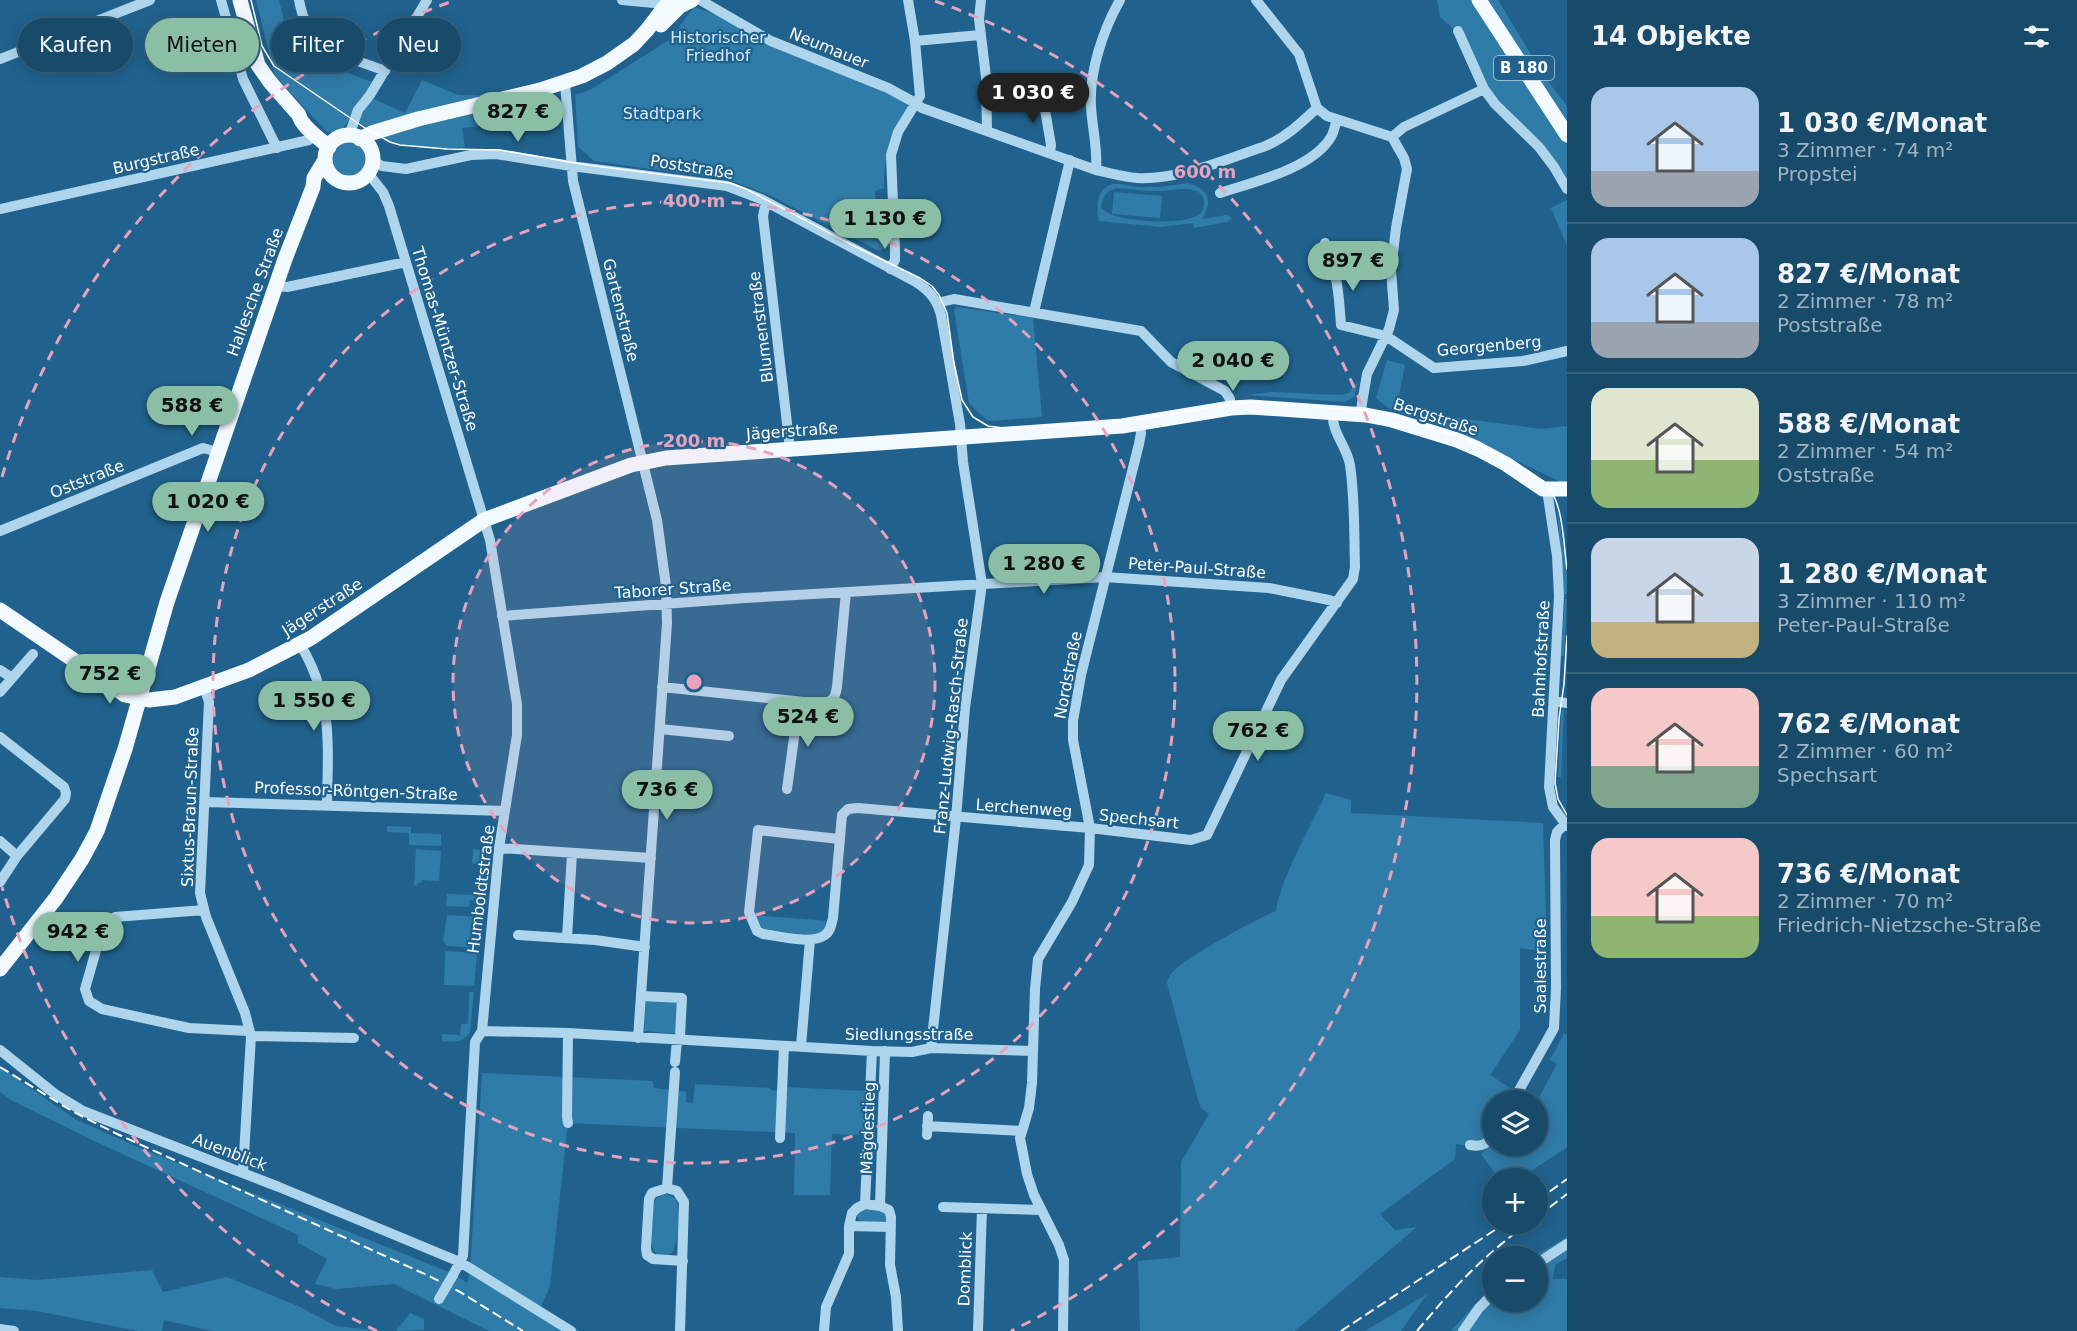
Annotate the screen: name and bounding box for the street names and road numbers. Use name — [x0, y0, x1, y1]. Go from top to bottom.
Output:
street label: Neumauer — [787, 23, 872, 73]
road number: B 180 — [1494, 56, 1554, 80]
street label: Burgstraße — [111, 140, 201, 178]
street label: Poststraße — [649, 151, 735, 183]
street label: Hallesche Straße — [223, 225, 287, 359]
street label: Thomas-Müntzer-Straße — [408, 244, 482, 434]
street label: Gartenstraße — [599, 256, 643, 364]
street label: Blumenstraße — [745, 270, 777, 384]
street label: Georgenberg — [1436, 332, 1542, 360]
street label: Bergstraße — [1391, 394, 1481, 440]
street label: Jägerstraße — [744, 418, 839, 444]
street label: Oststraße — [47, 456, 127, 502]
street label: Peter-Paul-Straße — [1127, 554, 1267, 582]
street label: Jägerstraße — [277, 574, 366, 641]
street label: Taborer Straße — [613, 575, 732, 603]
street label: Bahnhofstraße — [1528, 600, 1554, 718]
street label: Franz-Ludwig-Rasch-Straße — [930, 617, 972, 835]
street label: Nordstraße — [1050, 629, 1086, 721]
street label: Sixtus-Braun-Straße — [178, 727, 202, 887]
street label: Professor-Röntgen-Straße — [254, 778, 458, 804]
street label: Lerchenweg — [975, 795, 1073, 821]
street label: Spechsart — [1098, 805, 1180, 833]
street label: Humboldtstraße — [464, 824, 498, 954]
street label: Saalestraße — [1531, 919, 1550, 1013]
street label: Siedlungsstraße — [845, 1025, 973, 1044]
street label: Mägdestieg — [857, 1081, 879, 1175]
street label: Auenblick — [190, 1129, 271, 1175]
street label: Domblick — [954, 1231, 976, 1307]

